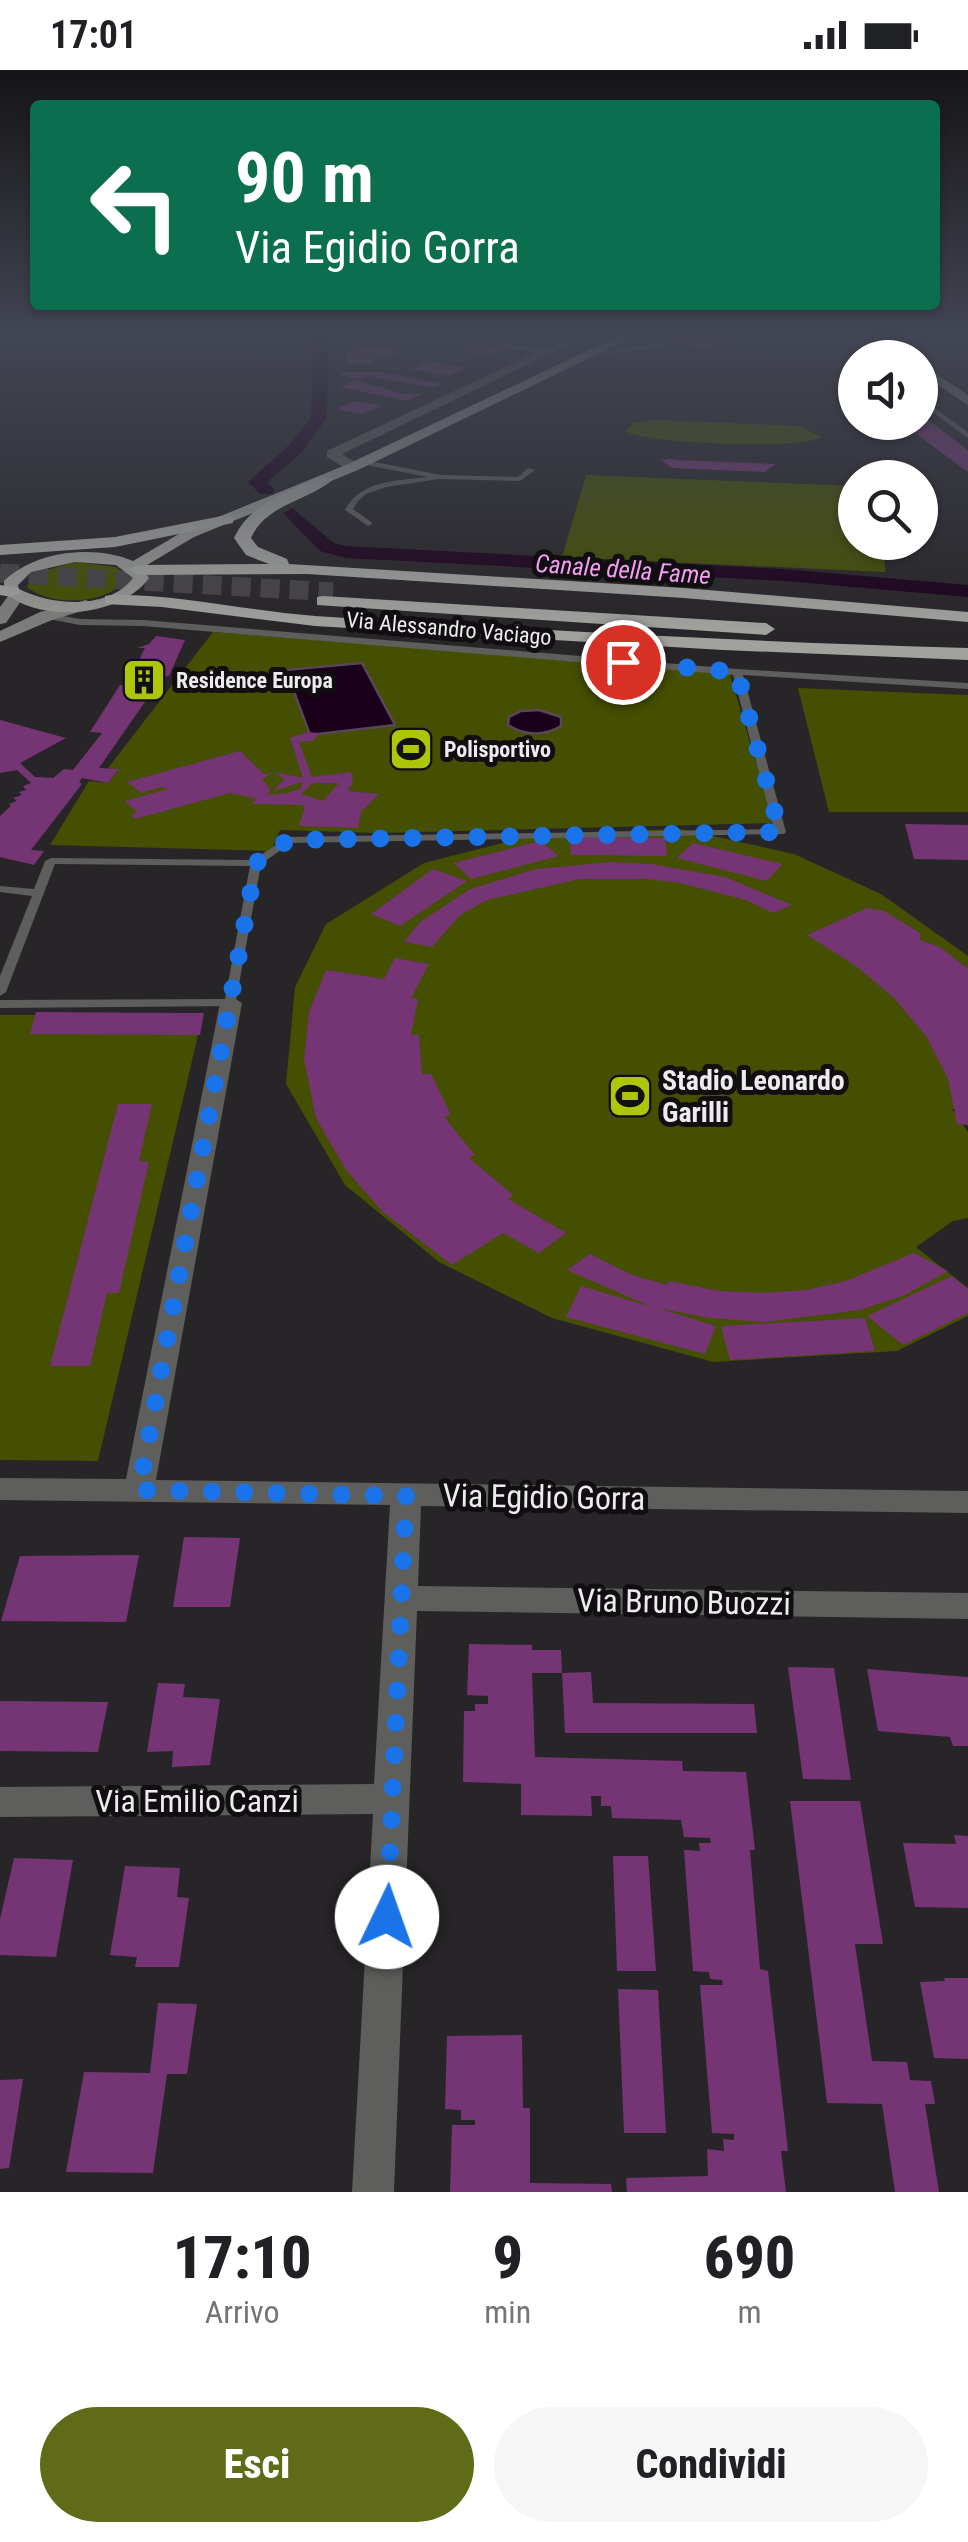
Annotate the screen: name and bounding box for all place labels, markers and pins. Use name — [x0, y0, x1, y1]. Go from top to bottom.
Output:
pin — [581, 620, 666, 705]
building icon: Residence Europa — [121, 657, 167, 703]
place label: Residence Europa — [176, 668, 333, 693]
sports icon: Polisportivo — [388, 726, 434, 772]
place label: Polisportivo — [444, 737, 551, 762]
place label: Stadio Leonardo Garilli — [662, 1064, 845, 1129]
sports icon: Stadio Leonardo Garilli — [607, 1073, 653, 1119]

